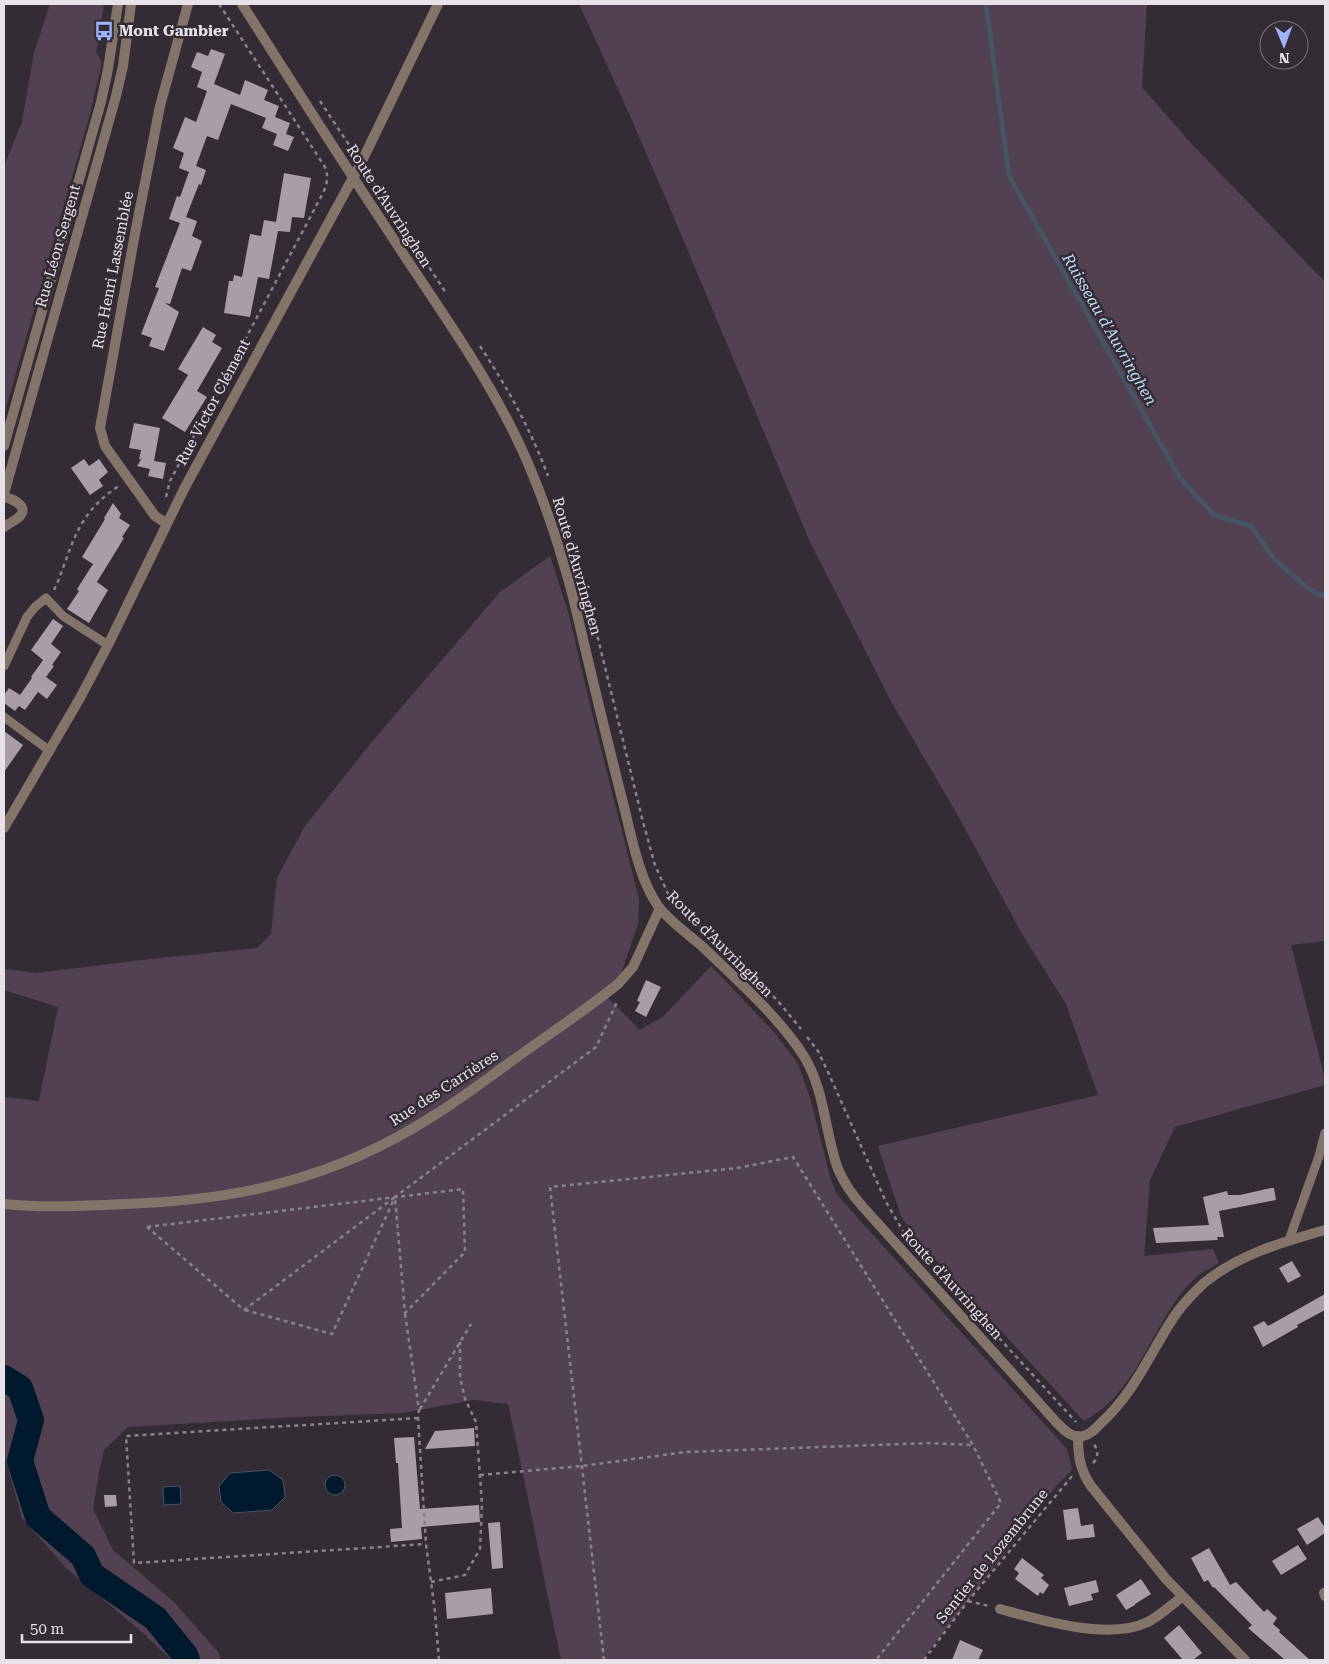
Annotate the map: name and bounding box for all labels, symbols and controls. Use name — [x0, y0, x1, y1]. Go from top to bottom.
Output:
bus stop icon: Mont Gambier — [93, 20, 115, 42]
north arrow — [1259, 20, 1309, 70]
place label: Mont Gambier — [119, 22, 229, 40]
text: N — [1278, 50, 1290, 66]
street label: Route d'Auvringhen — [343, 141, 436, 271]
street label: Rue Léon Sergent — [32, 182, 84, 310]
street label: Rue Henri Lassemblée — [89, 189, 137, 351]
water label: Ruisseau d'Auvringhen — [1058, 249, 1161, 409]
street label: Rue Victor Clément — [172, 335, 254, 468]
street label: Route d'Auvringhen — [549, 495, 605, 637]
street label: Route d'Auvringhen — [663, 887, 777, 1001]
street label: Rue des Carrières — [386, 1046, 502, 1130]
street label: Route d'Auvringhen — [898, 1225, 1007, 1343]
street label: Sentier de Lozembrune — [932, 1485, 1052, 1627]
scale bar — [22, 1612, 131, 1644]
text: 50 m — [30, 1620, 65, 1638]

